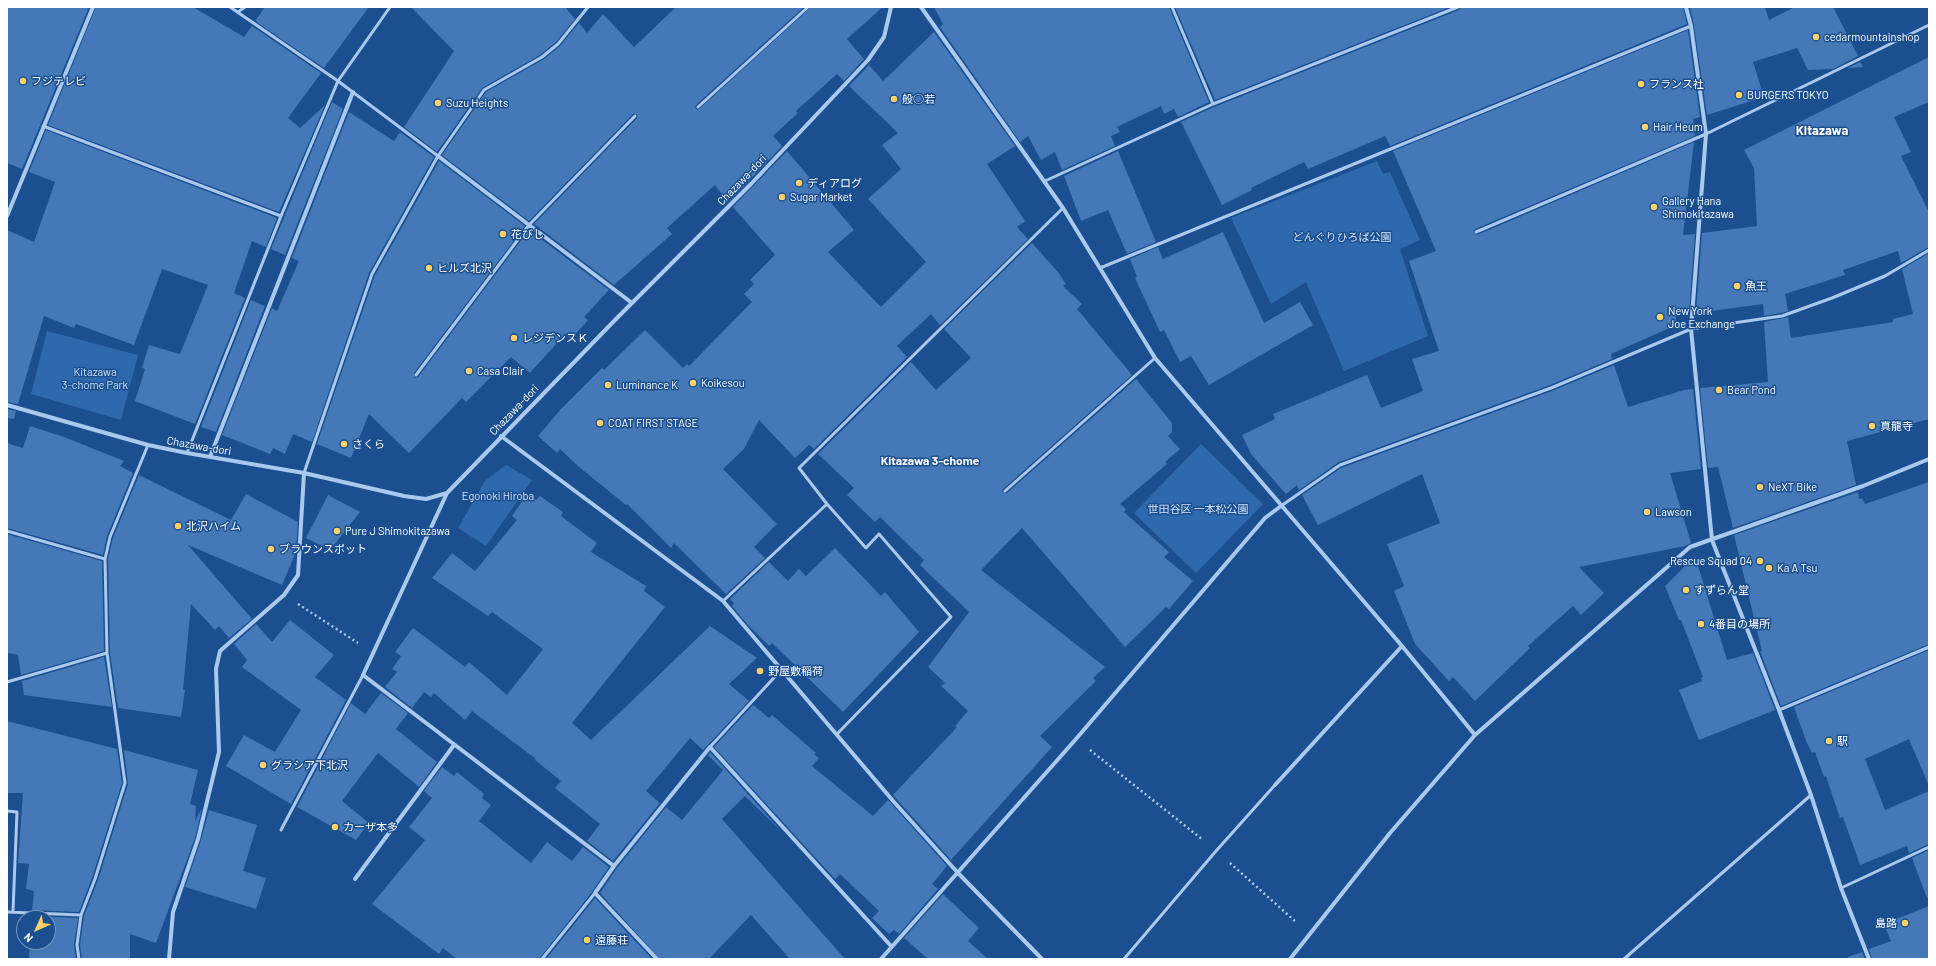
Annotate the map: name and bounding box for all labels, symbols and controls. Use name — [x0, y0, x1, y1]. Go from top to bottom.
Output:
place label: cedarmountainshop — [1824, 30, 1920, 44]
marker: cedarmountainshop — [1811, 32, 1821, 42]
place label: フジテレビ — [31, 74, 86, 88]
marker: フジテレビ — [18, 76, 28, 86]
place label: フランス社 — [1649, 77, 1704, 91]
marker: フランス社 — [1636, 79, 1646, 89]
place label: BURGERS TOKYO — [1747, 88, 1829, 102]
marker: BURGERS TOKYO — [1734, 90, 1744, 100]
place label: 般○若 — [902, 92, 935, 106]
marker: 般○若 — [889, 94, 899, 104]
place label: Suzu Heights — [446, 96, 508, 110]
marker: Suzu Heights — [433, 98, 443, 108]
place label: Hair Heum — [1653, 120, 1703, 134]
marker: Hair Heum — [1640, 122, 1650, 132]
district label: Kitazawa — [1796, 123, 1848, 139]
street label: Chazawa-dori — [715, 152, 769, 208]
place label: ディアログ — [807, 176, 862, 190]
marker: ディアログ — [794, 178, 804, 188]
place label: Sugar Market — [790, 190, 853, 204]
marker: Sugar Market — [777, 192, 787, 202]
place label: Gallery Hana Shimokitazawa — [1662, 194, 1734, 220]
marker: Gallery Hana Shimokitazawa — [1649, 202, 1659, 212]
place label: 花びし — [511, 227, 544, 241]
marker: 花びし — [498, 229, 508, 239]
park label: どんぐりひろば公園 — [1293, 230, 1391, 244]
place label: ヒルズ北沢 — [437, 261, 492, 275]
marker: ヒルズ北沢 — [424, 263, 434, 273]
place label: 魚王 — [1745, 279, 1767, 293]
marker: 魚王 — [1732, 281, 1742, 291]
place label: New York Joe Exchange — [1668, 304, 1735, 330]
marker: New York Joe Exchange — [1655, 312, 1665, 322]
place label: レジデンスＫ — [522, 331, 588, 345]
marker: レジデンスＫ — [509, 333, 519, 343]
place label: Casa Clair — [477, 364, 524, 378]
park label: Kitazawa 3-chome Park — [62, 365, 128, 391]
marker: Casa Clair — [464, 366, 474, 376]
place label: Koikesou — [701, 376, 745, 390]
place label: Luminance K — [616, 378, 678, 392]
marker: Koikesou — [688, 378, 698, 388]
marker: Luminance K — [603, 380, 613, 390]
street label: Chazawa-dori — [487, 382, 541, 438]
place label: Bear Pond — [1727, 383, 1776, 397]
marker: Bear Pond — [1714, 385, 1724, 395]
place label: COAT FIRST STAGE — [608, 416, 698, 430]
marker: COAT FIRST STAGE — [595, 418, 605, 428]
place label: 真龍寺 — [1880, 419, 1913, 433]
marker: 真龍寺 — [1867, 421, 1877, 431]
street label: Chazawa-dori — [166, 434, 232, 458]
place label: さくら — [352, 437, 385, 451]
marker: さくら — [339, 439, 349, 449]
district label: Kitazawa 3-chome — [881, 454, 979, 468]
place label: NeXT Bike — [1768, 480, 1817, 494]
marker: NeXT Bike — [1755, 482, 1765, 492]
park label: Egonoki Hiroba — [462, 489, 534, 503]
park label: 世田谷区 一本松公園 — [1147, 502, 1249, 516]
place label: Lawson — [1655, 505, 1692, 519]
marker: Lawson — [1642, 507, 1652, 517]
place label: 北沢ハイム — [186, 519, 241, 533]
marker: 北沢ハイム — [173, 521, 183, 531]
place label: Pure J Shimokitazawa — [345, 524, 450, 538]
marker: Pure J Shimokitazawa — [332, 526, 342, 536]
place label: ブラウンスポット — [279, 542, 367, 556]
marker: ブラウンスポット — [266, 544, 276, 554]
place label: Rescue Squad 04 — [1670, 554, 1752, 568]
marker: Rescue Squad 04 — [1755, 556, 1765, 566]
place label: Ka A Tsu — [1777, 561, 1817, 575]
marker: Ka A Tsu — [1764, 563, 1774, 573]
place label: すずらん堂 — [1694, 583, 1749, 597]
marker: すずらん堂 — [1681, 585, 1691, 595]
place label: 4番目の場所 — [1709, 617, 1770, 631]
marker: 4番目の場所 — [1696, 619, 1706, 629]
place label: 野屋敷稲荷 — [768, 664, 823, 678]
marker: 野屋敷稲荷 — [755, 666, 765, 676]
place label: 駅 — [1837, 734, 1848, 748]
marker: 駅 — [1824, 736, 1834, 746]
place label: グラシア下北沢 — [271, 758, 348, 772]
marker: グラシア下北沢 — [258, 760, 268, 770]
place label: カーザ本多 — [343, 820, 398, 834]
marker: カーザ本多 — [330, 822, 340, 832]
north arrow — [16, 910, 56, 950]
place label: 島路 — [1875, 916, 1897, 930]
marker: 島路 — [1900, 918, 1910, 928]
text: N — [21, 931, 35, 945]
place label: 遠藤荘 — [595, 933, 628, 947]
marker: 遠藤荘 — [582, 935, 592, 945]

